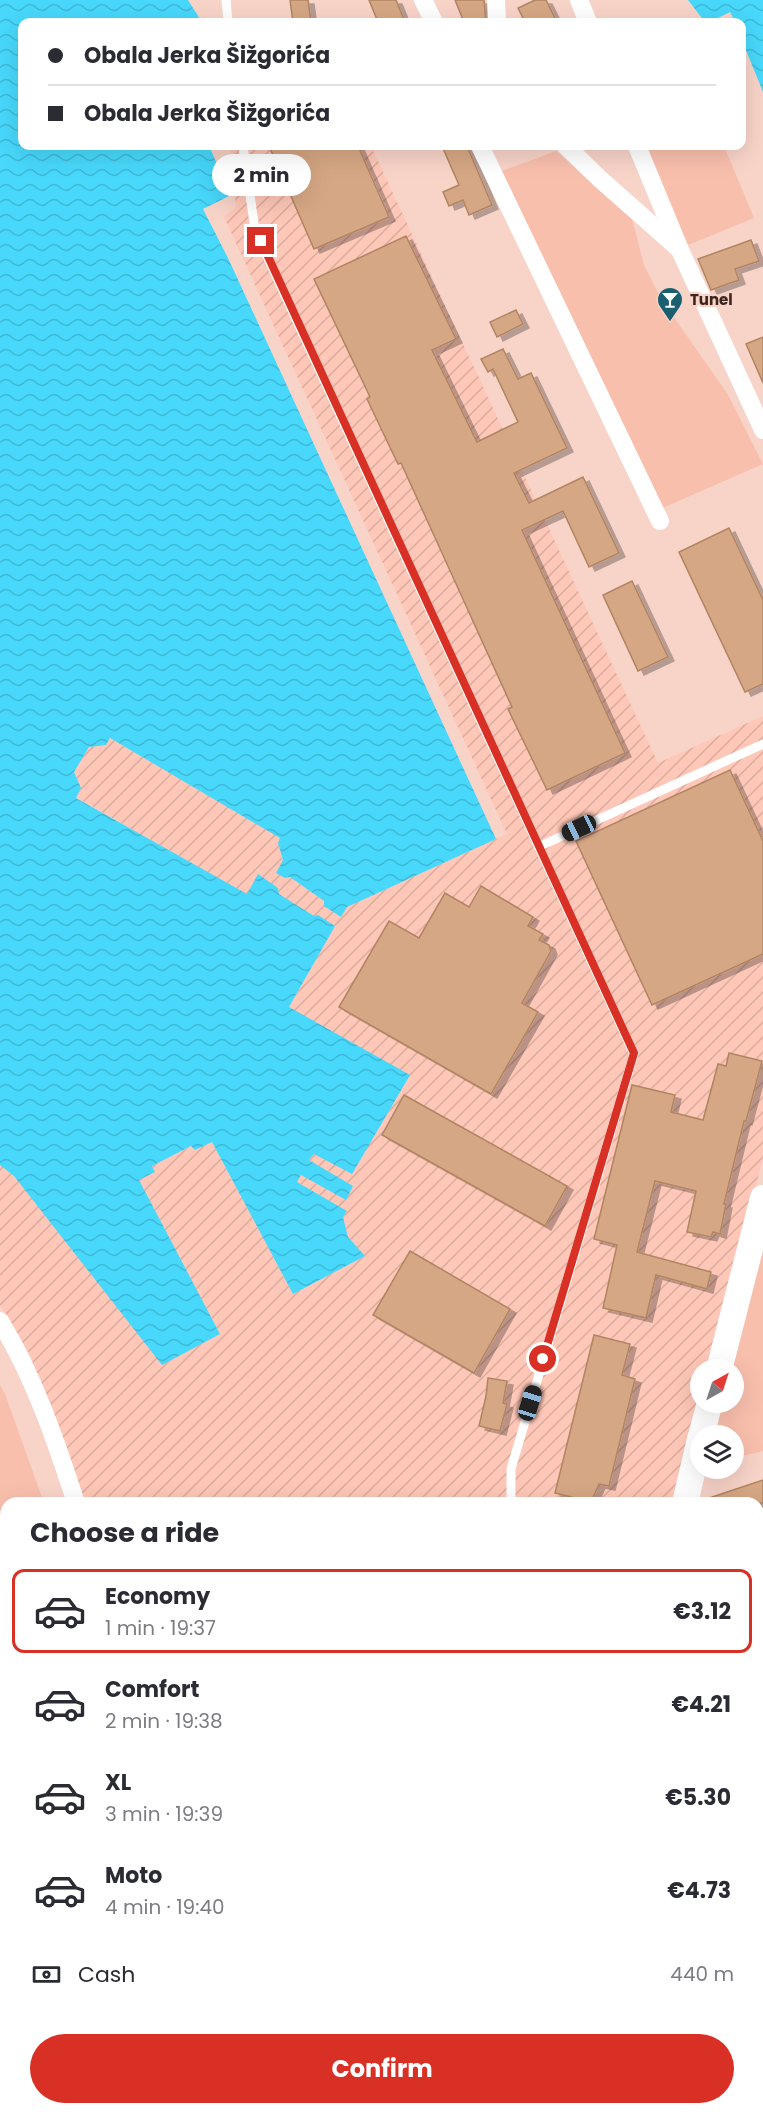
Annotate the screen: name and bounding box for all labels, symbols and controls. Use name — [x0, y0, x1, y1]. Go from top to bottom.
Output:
text: Obala Jerka Šižgorića — [84, 40, 330, 71]
text: Obala Jerka Šižgorića — [84, 98, 330, 129]
callout: 2 min — [212, 154, 310, 196]
text: 2 min — [233, 161, 290, 189]
route end — [247, 227, 274, 254]
bar icon: Tunel — [655, 285, 685, 323]
place label: Tunel — [690, 289, 733, 310]
car — [559, 812, 599, 844]
route start — [529, 1345, 556, 1372]
north arrow — [690, 1359, 744, 1413]
map controls — [690, 1359, 744, 1479]
car — [516, 1383, 544, 1423]
button: layers — [690, 1425, 744, 1479]
text: Choose a ride — [30, 1514, 219, 1551]
text: Economy — [105, 1581, 210, 1612]
icon: car — [33, 1584, 87, 1638]
text: €3.12 — [673, 1596, 731, 1627]
text: 1 min · 19:37 — [105, 1614, 216, 1642]
text: Comfort — [105, 1674, 199, 1705]
icon: car — [33, 1677, 87, 1731]
text: €4.21 — [672, 1689, 731, 1720]
text: 2 min · 19:38 — [105, 1707, 223, 1735]
text: XL — [105, 1767, 131, 1798]
icon: car — [33, 1770, 87, 1824]
text: €5.30 — [665, 1782, 731, 1813]
text: 3 min · 19:39 — [105, 1800, 223, 1828]
text: Moto — [105, 1860, 162, 1891]
icon: car — [33, 1863, 87, 1917]
text: €4.73 — [667, 1875, 731, 1906]
text: 4 min · 19:40 — [105, 1893, 225, 1921]
icon: cash — [30, 1958, 63, 1991]
text: Cash — [78, 1959, 135, 1990]
text: 440 m — [670, 1960, 734, 1988]
button: Confirm — [30, 2034, 734, 2103]

